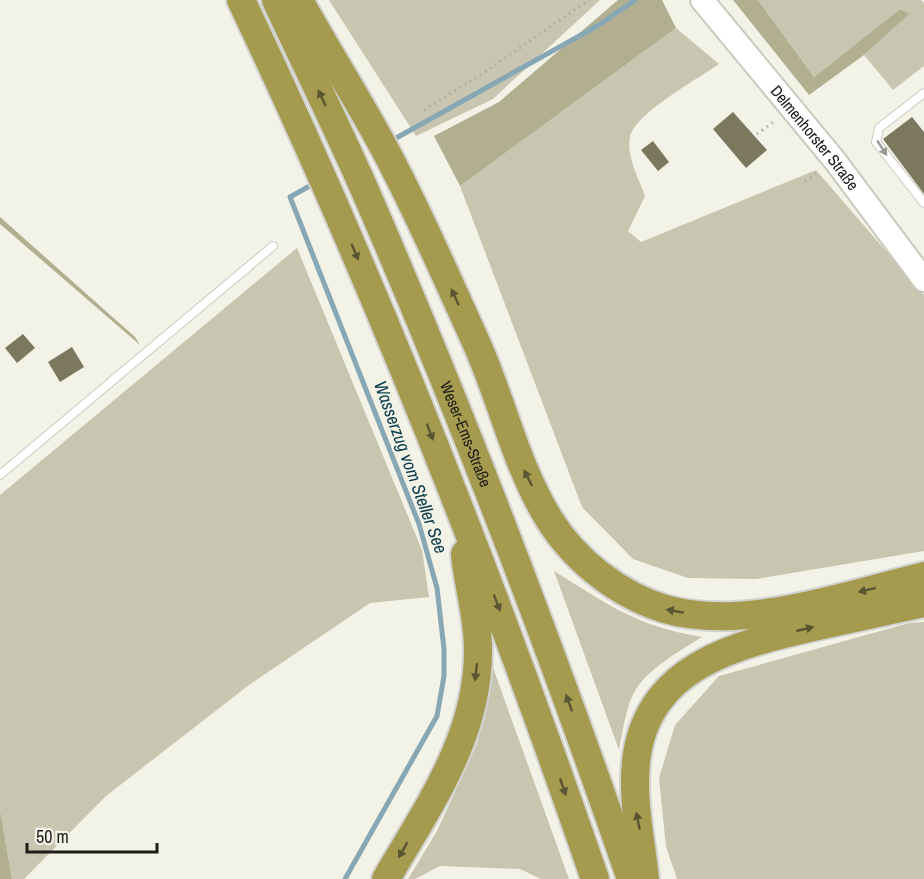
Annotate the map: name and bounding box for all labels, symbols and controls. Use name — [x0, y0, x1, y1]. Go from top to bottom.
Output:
street label: Delmenhorster Straße — [766, 80, 864, 195]
one-way arrow — [318, 90, 327, 107]
one-way arrow — [877, 139, 888, 156]
one-way arrow — [350, 243, 360, 261]
one-way arrow — [451, 289, 460, 306]
water label: Wasserzug vom Steller See — [368, 377, 454, 557]
street label: Weser-Ems-Straße — [435, 378, 497, 490]
one-way arrow — [425, 423, 435, 441]
one-way arrow — [524, 469, 534, 487]
one-way arrow — [858, 585, 876, 595]
one-way arrow — [492, 595, 502, 613]
one-way arrow — [665, 606, 684, 615]
one-way arrow — [796, 624, 814, 634]
one-way arrow — [471, 662, 481, 681]
one-way arrow — [563, 694, 573, 712]
one-way arrow — [559, 778, 569, 796]
one-way arrow — [633, 811, 642, 830]
scale bar — [27, 816, 158, 854]
text: 50 m — [36, 824, 69, 849]
one-way arrow — [398, 842, 408, 859]

